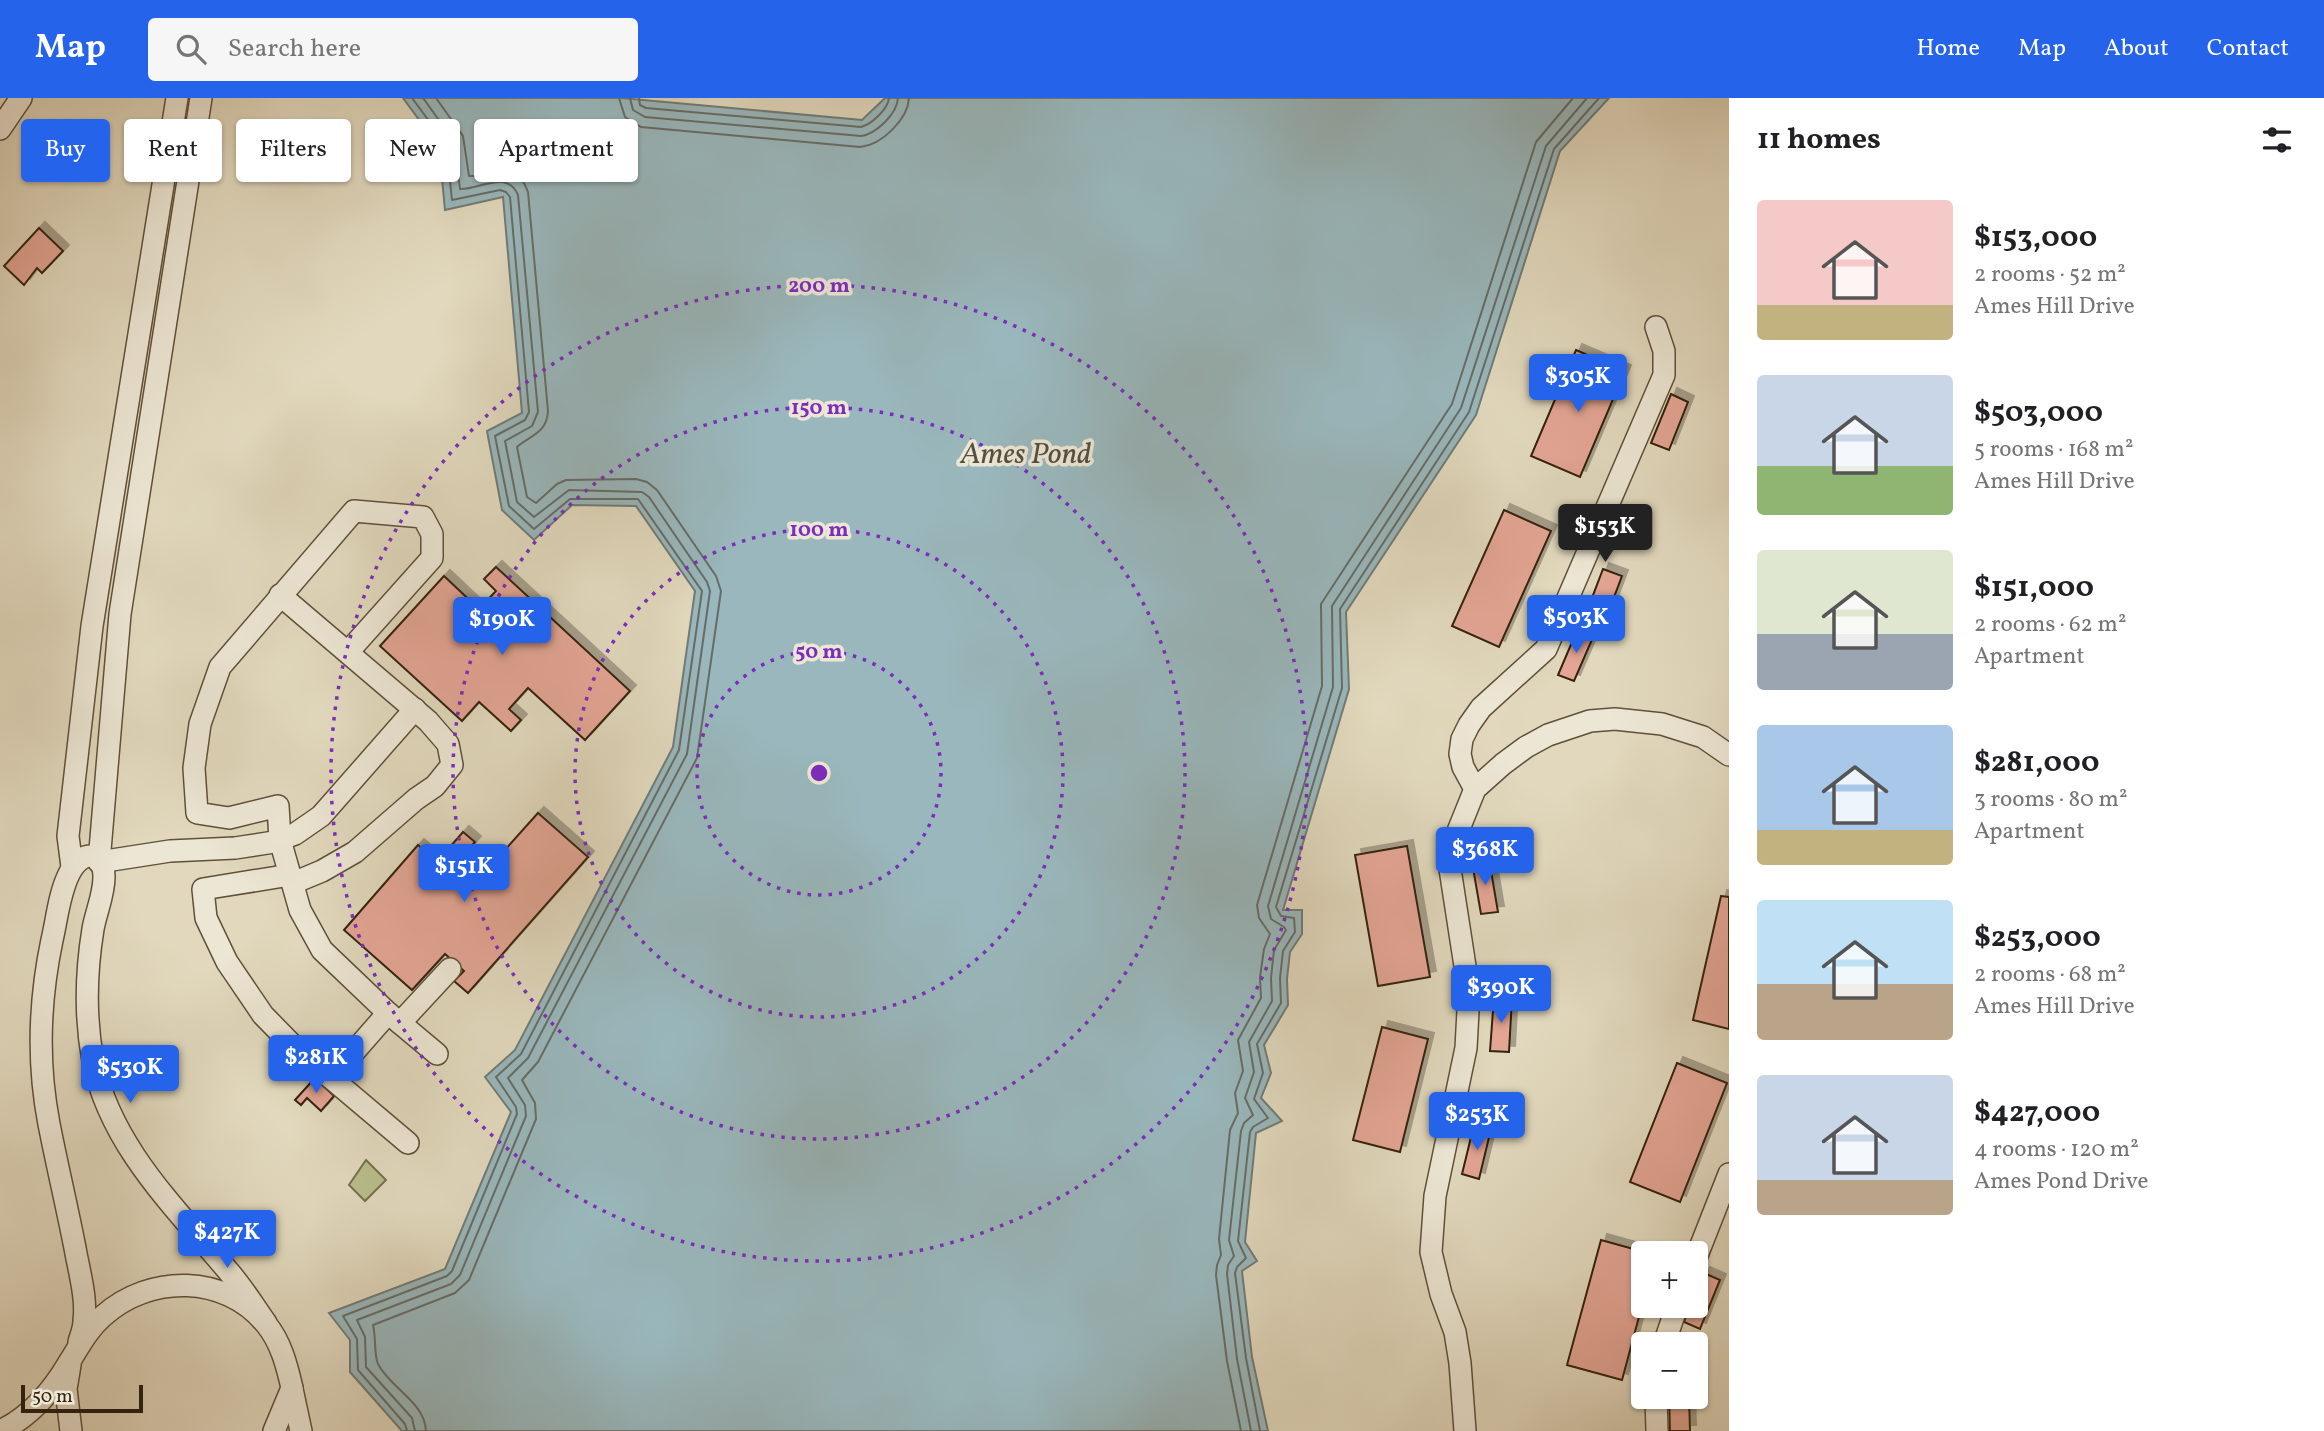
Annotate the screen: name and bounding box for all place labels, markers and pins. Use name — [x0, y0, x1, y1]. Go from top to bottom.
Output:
pin: $305K — [1529, 354, 1627, 414]
pin: $153K — [1556, 504, 1654, 564]
pin: $503K — [1527, 596, 1625, 655]
pin: $190K — [453, 598, 551, 657]
centre of rings — [807, 761, 831, 785]
pin: $368K — [1436, 828, 1534, 887]
pin: $151K — [415, 844, 513, 904]
pin: $390K — [1452, 965, 1550, 1025]
pin: $281K — [267, 1035, 365, 1095]
pin: $530K — [81, 1046, 179, 1105]
pin: $253K — [1428, 1093, 1526, 1152]
pin: $427K — [178, 1210, 276, 1270]

